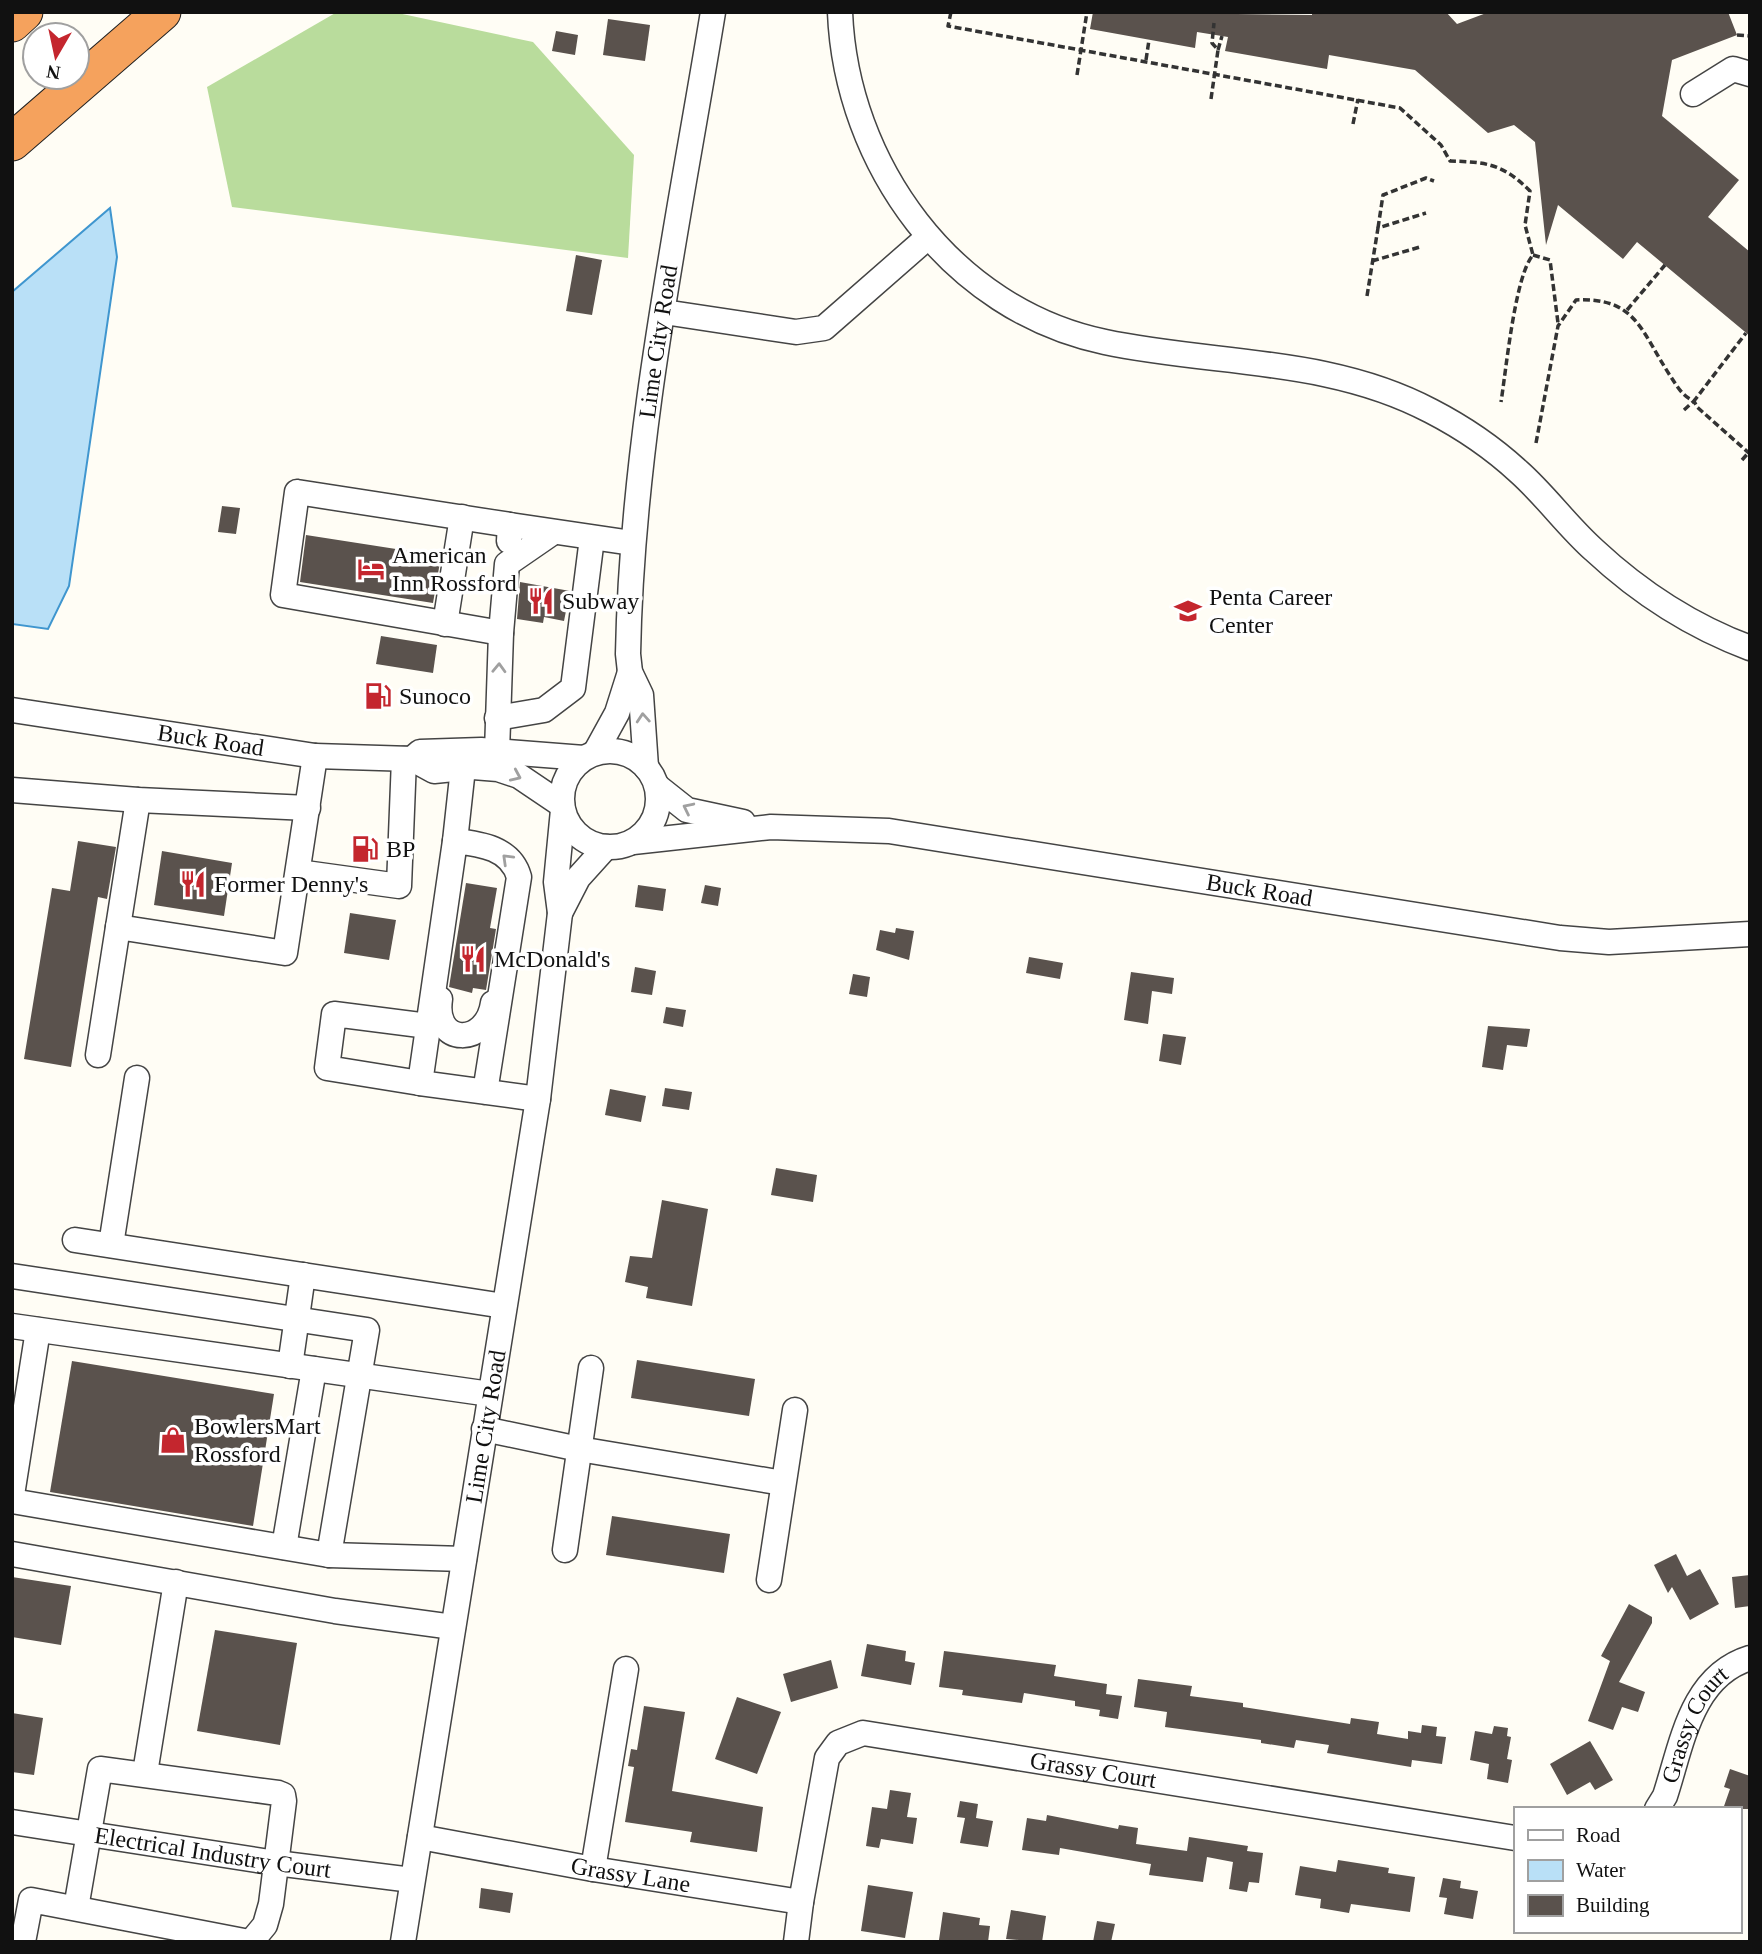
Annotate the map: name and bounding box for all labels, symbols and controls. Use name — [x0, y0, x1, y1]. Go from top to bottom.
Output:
north arrow — [21, 21, 91, 91]
text: N — [45, 61, 62, 84]
street label: Lime City Road — [634, 263, 682, 420]
place label: American Inn Rossford — [392, 542, 517, 596]
hotel icon: American Inn Rossford — [356, 554, 386, 584]
place label: Penta Career Center — [1209, 584, 1332, 638]
restaurant icon: Subway — [526, 586, 556, 616]
place label: Subway — [562, 588, 639, 614]
school or university icon: Penta Career Center — [1173, 596, 1203, 626]
one-way arrow — [492, 662, 507, 673]
fuel station icon: Sunoco — [363, 681, 393, 711]
place label: Sunoco — [399, 683, 471, 709]
one-way arrow — [635, 712, 650, 723]
street label: Buck Road — [156, 719, 266, 761]
one-way arrow — [509, 768, 521, 782]
one-way arrow — [683, 802, 695, 816]
fuel station icon: BP — [350, 834, 380, 864]
place label: BP — [386, 836, 415, 862]
one-way arrow — [503, 855, 516, 868]
restaurant icon: Former Denny's — [178, 869, 208, 899]
street label: Buck Road — [1204, 869, 1314, 911]
place label: Former Denny's — [214, 871, 368, 897]
restaurant icon: McDonald's — [458, 944, 488, 974]
place label: McDonald's — [494, 946, 610, 972]
street label: Lime City Road — [460, 1348, 511, 1505]
place label: BowlersMart Rossford — [194, 1413, 321, 1467]
shop icon: BowlersMart Rossford — [158, 1425, 188, 1455]
street label: Grassy Court — [1657, 1660, 1733, 1786]
street label: Grassy Court — [1028, 1747, 1158, 1793]
legend — [1514, 1807, 1741, 1933]
street label: Electrical Industry Court — [93, 1822, 333, 1883]
text: Road — [1576, 1823, 1621, 1847]
street label: Grassy Lane — [569, 1852, 692, 1897]
text: Water — [1576, 1858, 1626, 1882]
text: Building — [1576, 1893, 1650, 1917]

